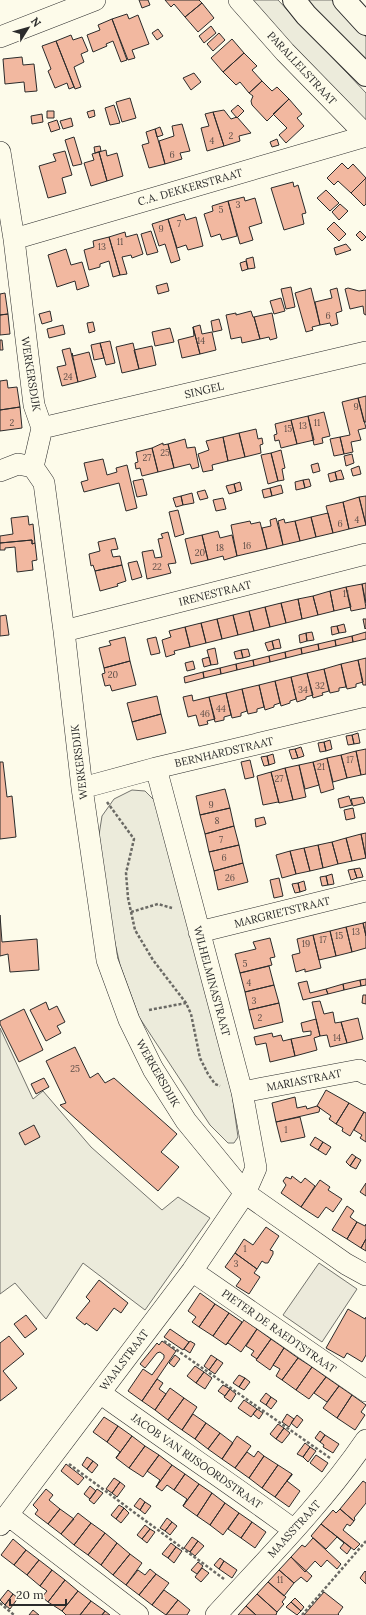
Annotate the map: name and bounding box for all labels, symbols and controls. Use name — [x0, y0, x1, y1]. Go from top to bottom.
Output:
north arrow — [8, 8, 48, 48]
text: N — [28, 14, 44, 30]
street label: PARALLELSTRAAT — [264, 28, 340, 108]
house number: 2 — [229, 130, 234, 141]
house number: 4 — [210, 135, 215, 146]
house number: 6 — [169, 149, 175, 160]
street label: C.A. DEKKERSTRAAT — [136, 165, 244, 209]
house number: 3 — [235, 199, 241, 210]
house number: 5 — [219, 204, 224, 215]
house number: 7 — [177, 218, 181, 229]
house number: 9 — [158, 223, 164, 234]
house number: 11 — [117, 236, 123, 247]
house number: 13 — [98, 241, 106, 252]
house number: 6 — [325, 310, 331, 321]
house number: 14 — [197, 335, 205, 346]
street label: WERKERSDIJK — [18, 336, 44, 413]
house number: 24 — [63, 371, 73, 382]
street label: SINGEL — [183, 379, 226, 401]
house number: 9 — [353, 401, 359, 412]
house number: 2 — [10, 417, 15, 428]
house number: 11 — [314, 417, 320, 428]
house number: 13 — [299, 420, 307, 431]
house number: 15 — [284, 423, 292, 434]
house number: 25 — [160, 447, 170, 458]
house number: 27 — [143, 452, 151, 463]
house number: 4 — [355, 514, 360, 525]
house number: 6 — [337, 518, 343, 529]
house number: 16 — [243, 540, 251, 551]
house number: 18 — [216, 542, 224, 553]
house number: 20 — [195, 547, 206, 558]
house number: 22 — [152, 561, 162, 572]
street label: IRENESTRAAT — [177, 577, 253, 609]
house number: 11 — [343, 588, 349, 599]
house number: 20 — [108, 669, 119, 680]
house number: 32 — [315, 680, 325, 691]
house number: 34 — [298, 684, 308, 695]
house number: 44 — [216, 703, 226, 714]
house number: 46 — [200, 708, 210, 719]
street label: WERKERSDIJK — [67, 723, 91, 800]
street label: BERNHARDSTRAAT — [173, 734, 275, 770]
house number: 17 — [346, 754, 354, 765]
house number: 21 — [317, 761, 325, 772]
house number: 27 — [275, 773, 283, 784]
house number: 9 — [208, 799, 214, 810]
house number: 8 — [214, 815, 220, 826]
house number: 7 — [219, 834, 223, 845]
house number: 6 — [221, 852, 227, 863]
house number: 26 — [225, 872, 235, 883]
street label: MARGRIETSTRAAT — [233, 893, 331, 931]
street label: WILHELMINASTRAAT — [191, 924, 233, 1038]
house number: 13 — [352, 926, 360, 937]
house number: 15 — [335, 930, 343, 941]
house number: 17 — [319, 934, 327, 945]
house number: 19 — [302, 938, 310, 949]
house number: 5 — [243, 958, 248, 969]
house number: 4 — [247, 977, 252, 988]
house number: 3 — [251, 995, 257, 1006]
house number: 2 — [258, 1012, 263, 1023]
house number: 14 — [333, 1032, 341, 1043]
street label: WERKERSDIJK — [133, 1037, 183, 1110]
house number: 25 — [70, 1063, 80, 1074]
street label: MARIASTRAAT — [265, 1066, 343, 1094]
house number: 1 — [284, 1124, 288, 1135]
house number: 1 — [243, 1243, 247, 1254]
house number: 3 — [233, 1258, 239, 1269]
street label: PIETER DE RAEDTSTRAAT — [219, 1286, 339, 1376]
street label: WAALSTRAAT — [96, 1327, 152, 1393]
street label: JACOB VAN RIJSOORDSTRAAT — [128, 1410, 265, 1512]
street label: MAASSTRAAT — [265, 1497, 323, 1561]
house number: 11 — [277, 1574, 283, 1585]
scale bar — [10, 1581, 66, 1607]
text: 20 m — [16, 1587, 44, 1602]

